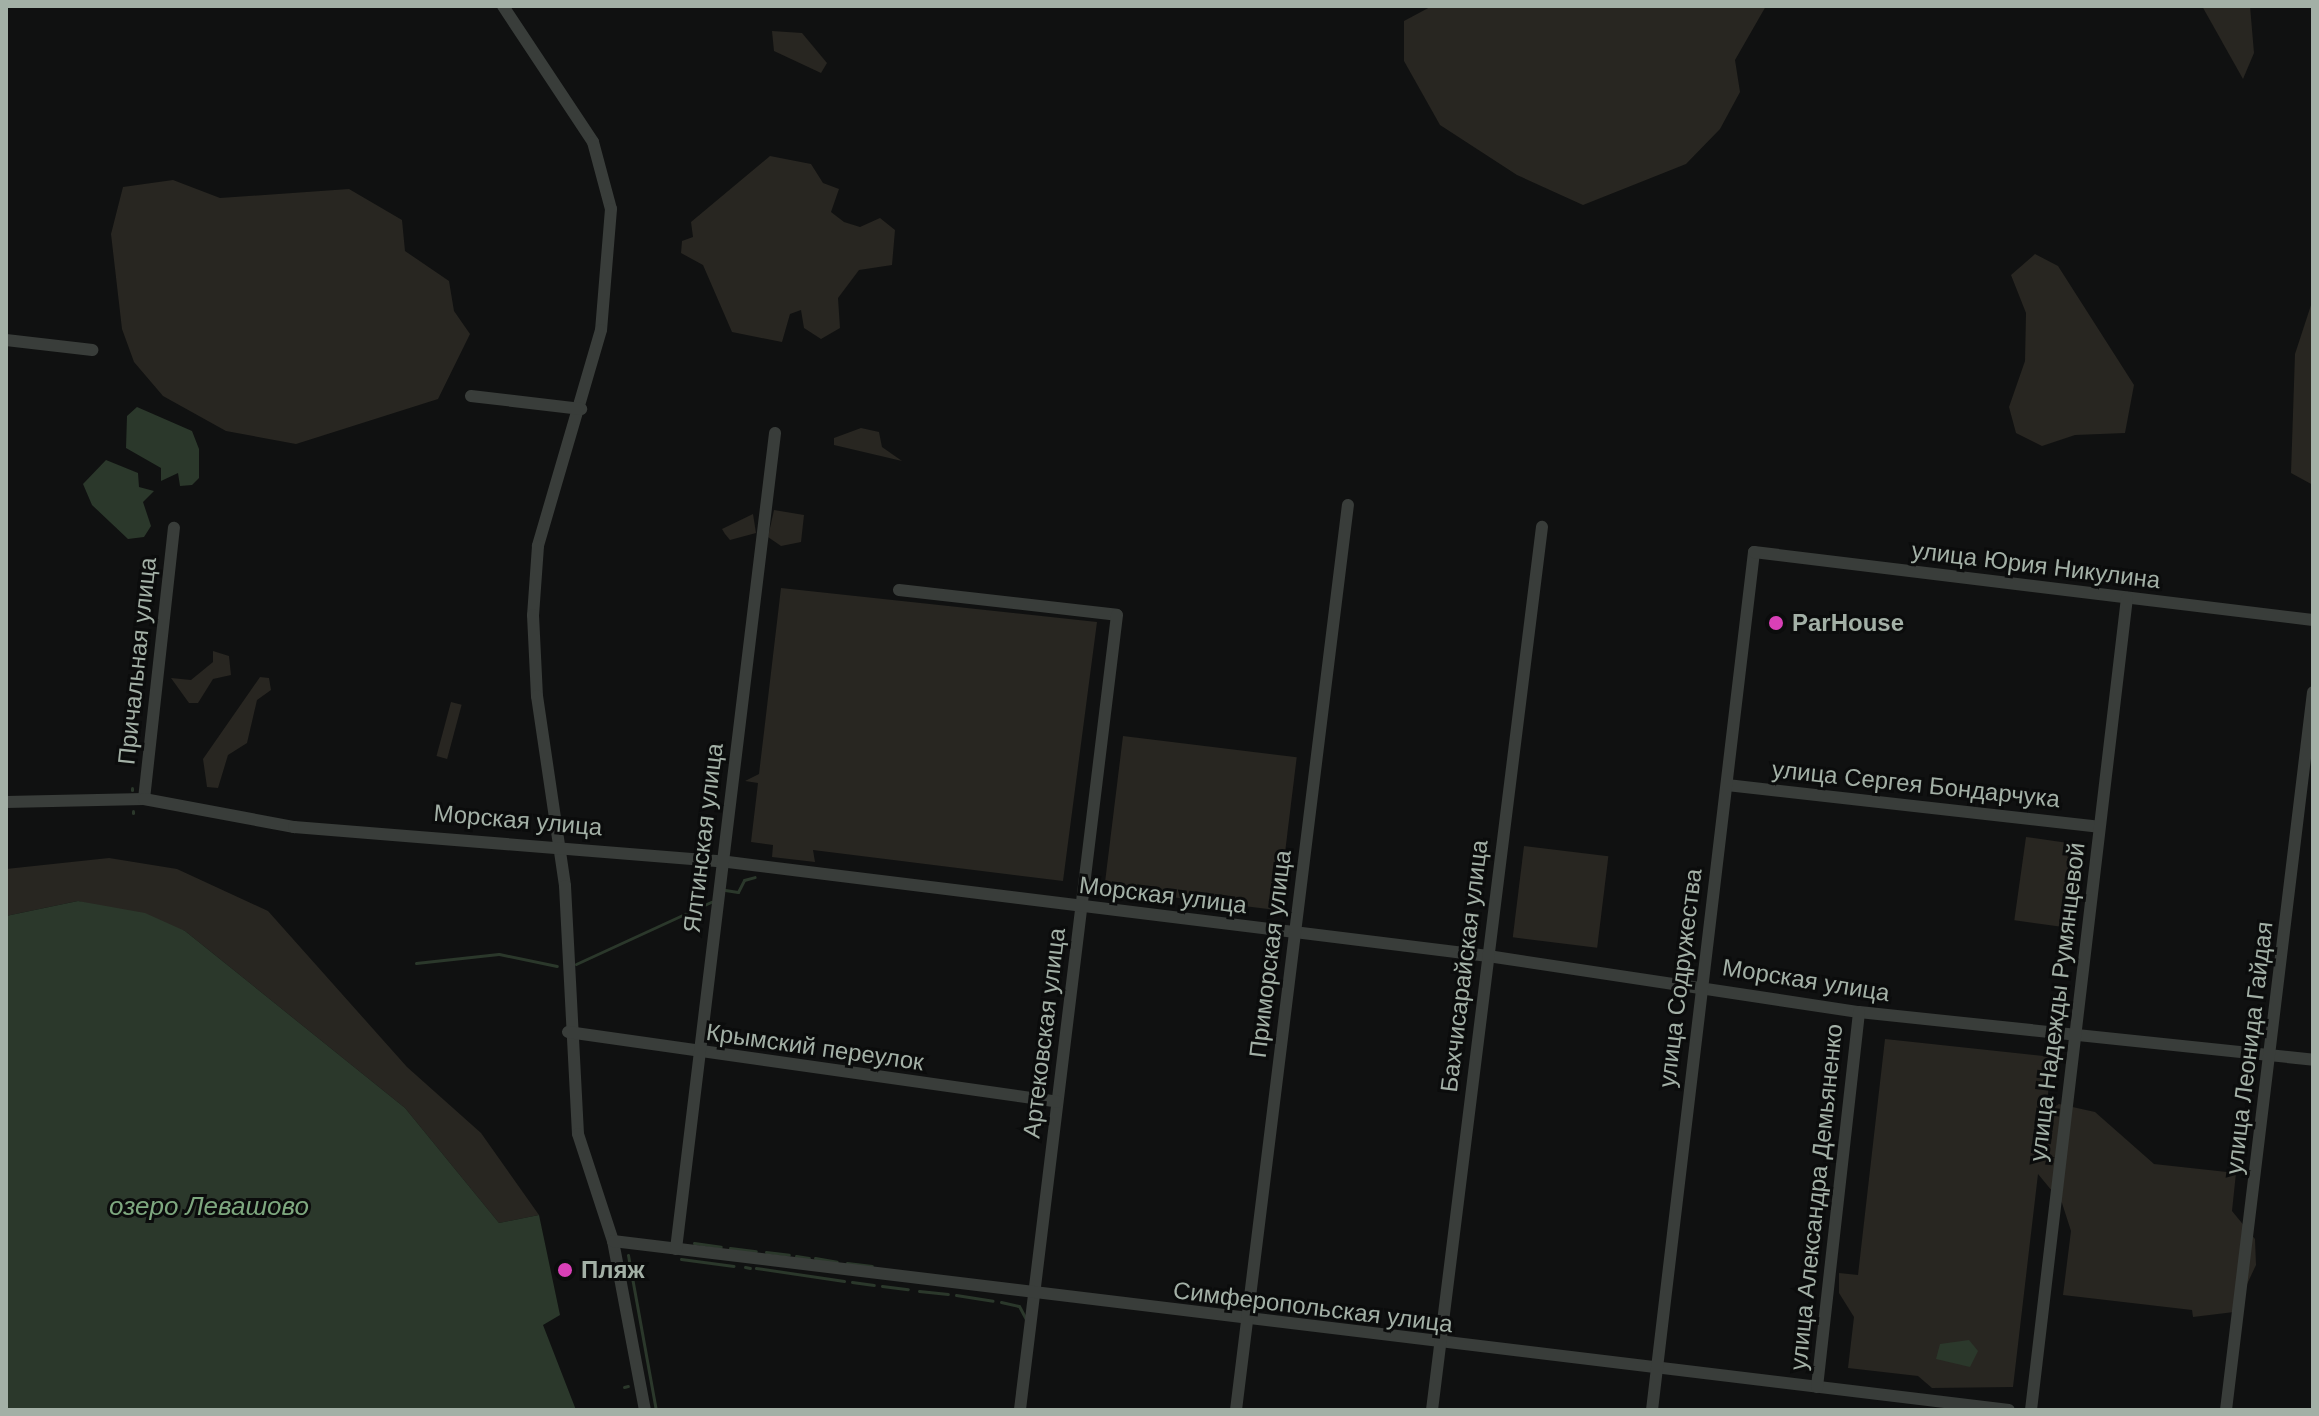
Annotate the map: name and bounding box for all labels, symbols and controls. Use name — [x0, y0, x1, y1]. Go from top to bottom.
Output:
street label: улица Юрия Никулина — [1910, 535, 2162, 595]
street label: Причальная улица — [112, 556, 162, 766]
place label: ParHouse — [1792, 609, 1904, 637]
marker: ParHouse — [1767, 614, 1785, 632]
street label: Ялтинская улица — [677, 741, 729, 935]
street label: улица Сергея Бондарчука — [1771, 755, 2061, 813]
street label: Морская улица — [433, 798, 603, 842]
street label: Бахчисарайская улица — [1434, 838, 1494, 1094]
street label: улица Надежды Румянцевой — [2023, 841, 2091, 1163]
street label: Приморская улица — [1243, 848, 1297, 1060]
street label: улица Содружества — [1652, 867, 1708, 1089]
street label: Морская улица — [1077, 870, 1249, 920]
street label: улица Леонида Гайдая — [2219, 920, 2279, 1176]
street label: Артековская улица — [1017, 926, 1071, 1140]
street label: Морская улица — [1720, 953, 1892, 1007]
street label: Крымский переулок — [704, 1017, 926, 1077]
street label: улица Александра Демьяненко — [1783, 1022, 1849, 1372]
water label: озеро Левашово — [109, 1191, 309, 1223]
place label: Пляж — [581, 1256, 645, 1284]
marker: Пляж — [556, 1261, 574, 1279]
street label: Симферопольская улица — [1172, 1276, 1454, 1338]

